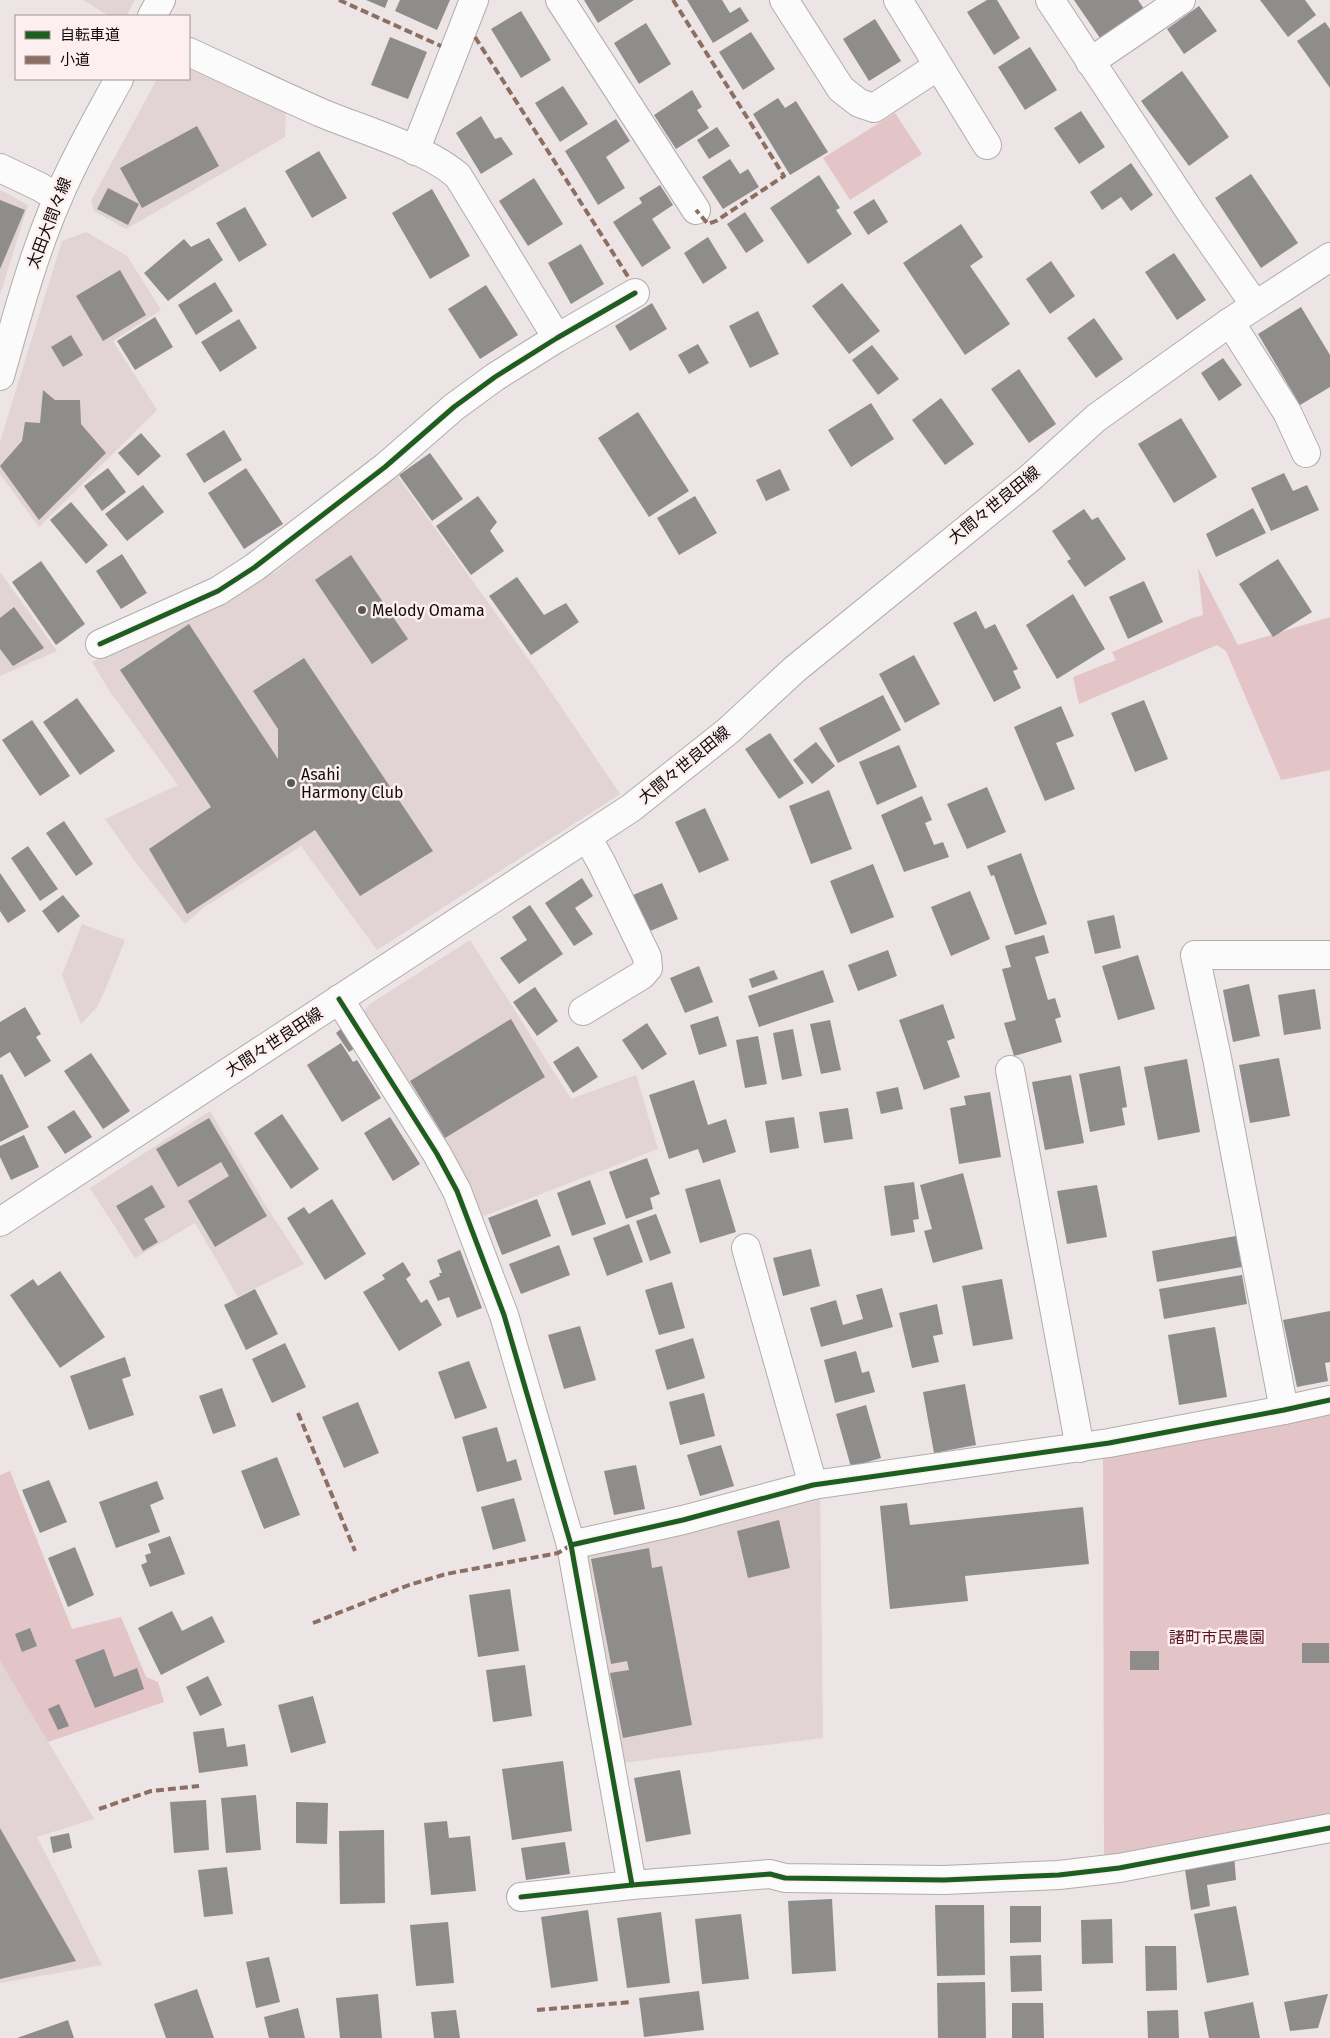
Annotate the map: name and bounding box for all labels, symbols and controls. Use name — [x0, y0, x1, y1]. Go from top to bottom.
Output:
legend — [15, 15, 190, 80]
text: 自転車道 — [60, 26, 120, 44]
text: 小道 — [60, 51, 90, 69]
street label: 太田大間々線 — [23, 175, 75, 271]
street label: 大間々世良田線 — [944, 462, 1044, 548]
place label: Melody Omama — [372, 601, 485, 620]
marker: Melody Omama — [356, 604, 368, 616]
street label: 大間々世良田線 — [634, 722, 734, 808]
place label: Asahi Harmony Club — [301, 765, 404, 802]
marker: Asahi Harmony Club — [285, 777, 297, 789]
street label: 大間々世良田線 — [222, 1004, 326, 1080]
park label: 諸町市民農園 — [1169, 1628, 1265, 1647]

